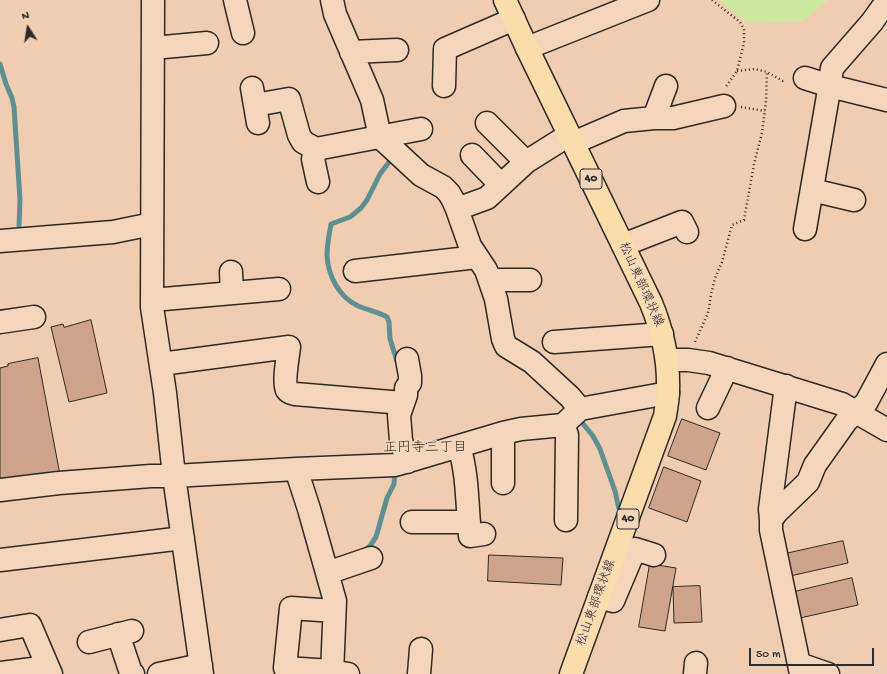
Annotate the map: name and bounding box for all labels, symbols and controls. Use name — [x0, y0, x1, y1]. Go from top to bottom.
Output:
north arrow — [8, 8, 48, 48]
text: N — [21, 10, 30, 23]
road number: 40 — [580, 169, 602, 189]
street label: 松山東部環状線 — [614, 240, 666, 330]
district label: 正円寺三丁目 — [383, 441, 467, 457]
road number: 40 — [617, 509, 639, 529]
street label: 松山東部環状線 — [574, 558, 620, 648]
scale bar — [751, 640, 876, 666]
text: 50 m — [756, 648, 781, 662]

